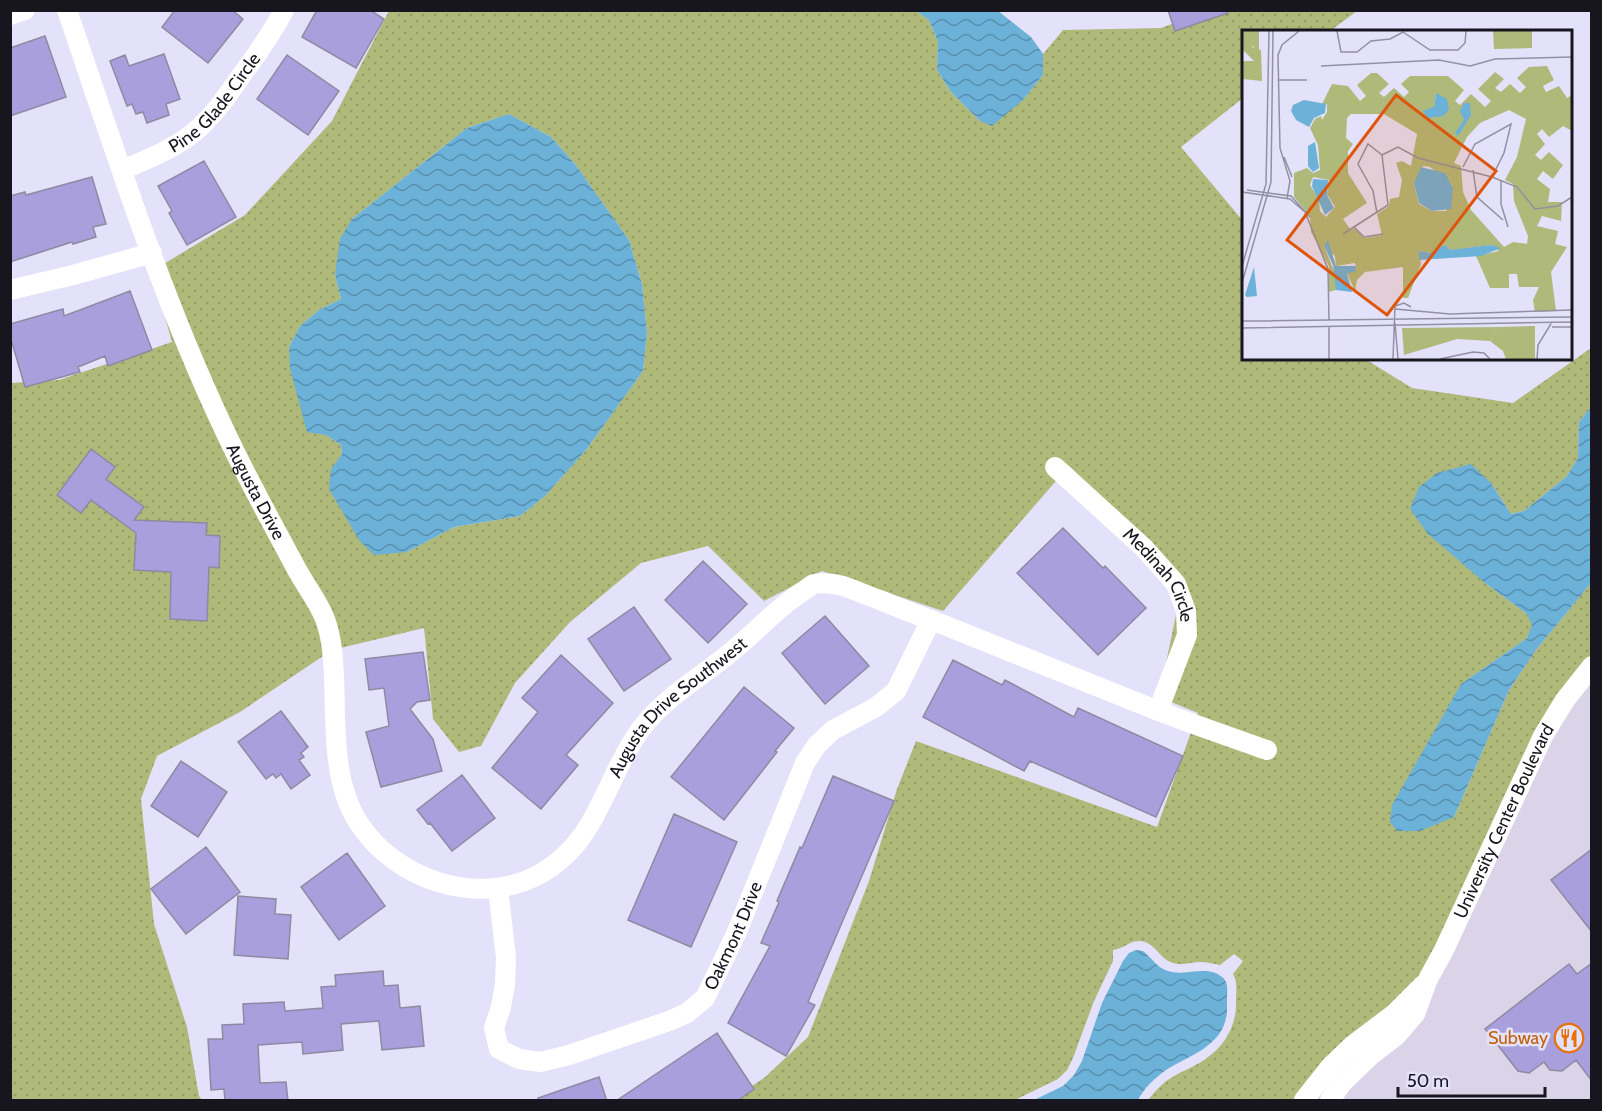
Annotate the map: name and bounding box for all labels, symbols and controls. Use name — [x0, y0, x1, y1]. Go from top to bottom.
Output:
inset map — [1242, 30, 1572, 360]
street label: Pine Glade Circle — [165, 49, 265, 158]
street label: Augusta Drive — [222, 440, 290, 544]
street label: Medinah Circle — [1118, 523, 1197, 622]
street label: Augusta Drive Southwest — [604, 633, 751, 781]
street label: University Center Boulevard — [1449, 720, 1559, 922]
street label: Oakmont Drive — [699, 878, 767, 994]
restaurant icon: Subway — [1553, 1022, 1585, 1054]
place label: Subway — [1488, 1027, 1548, 1049]
scale bar — [1398, 1060, 1545, 1098]
text: 50 m — [1407, 1070, 1449, 1092]

